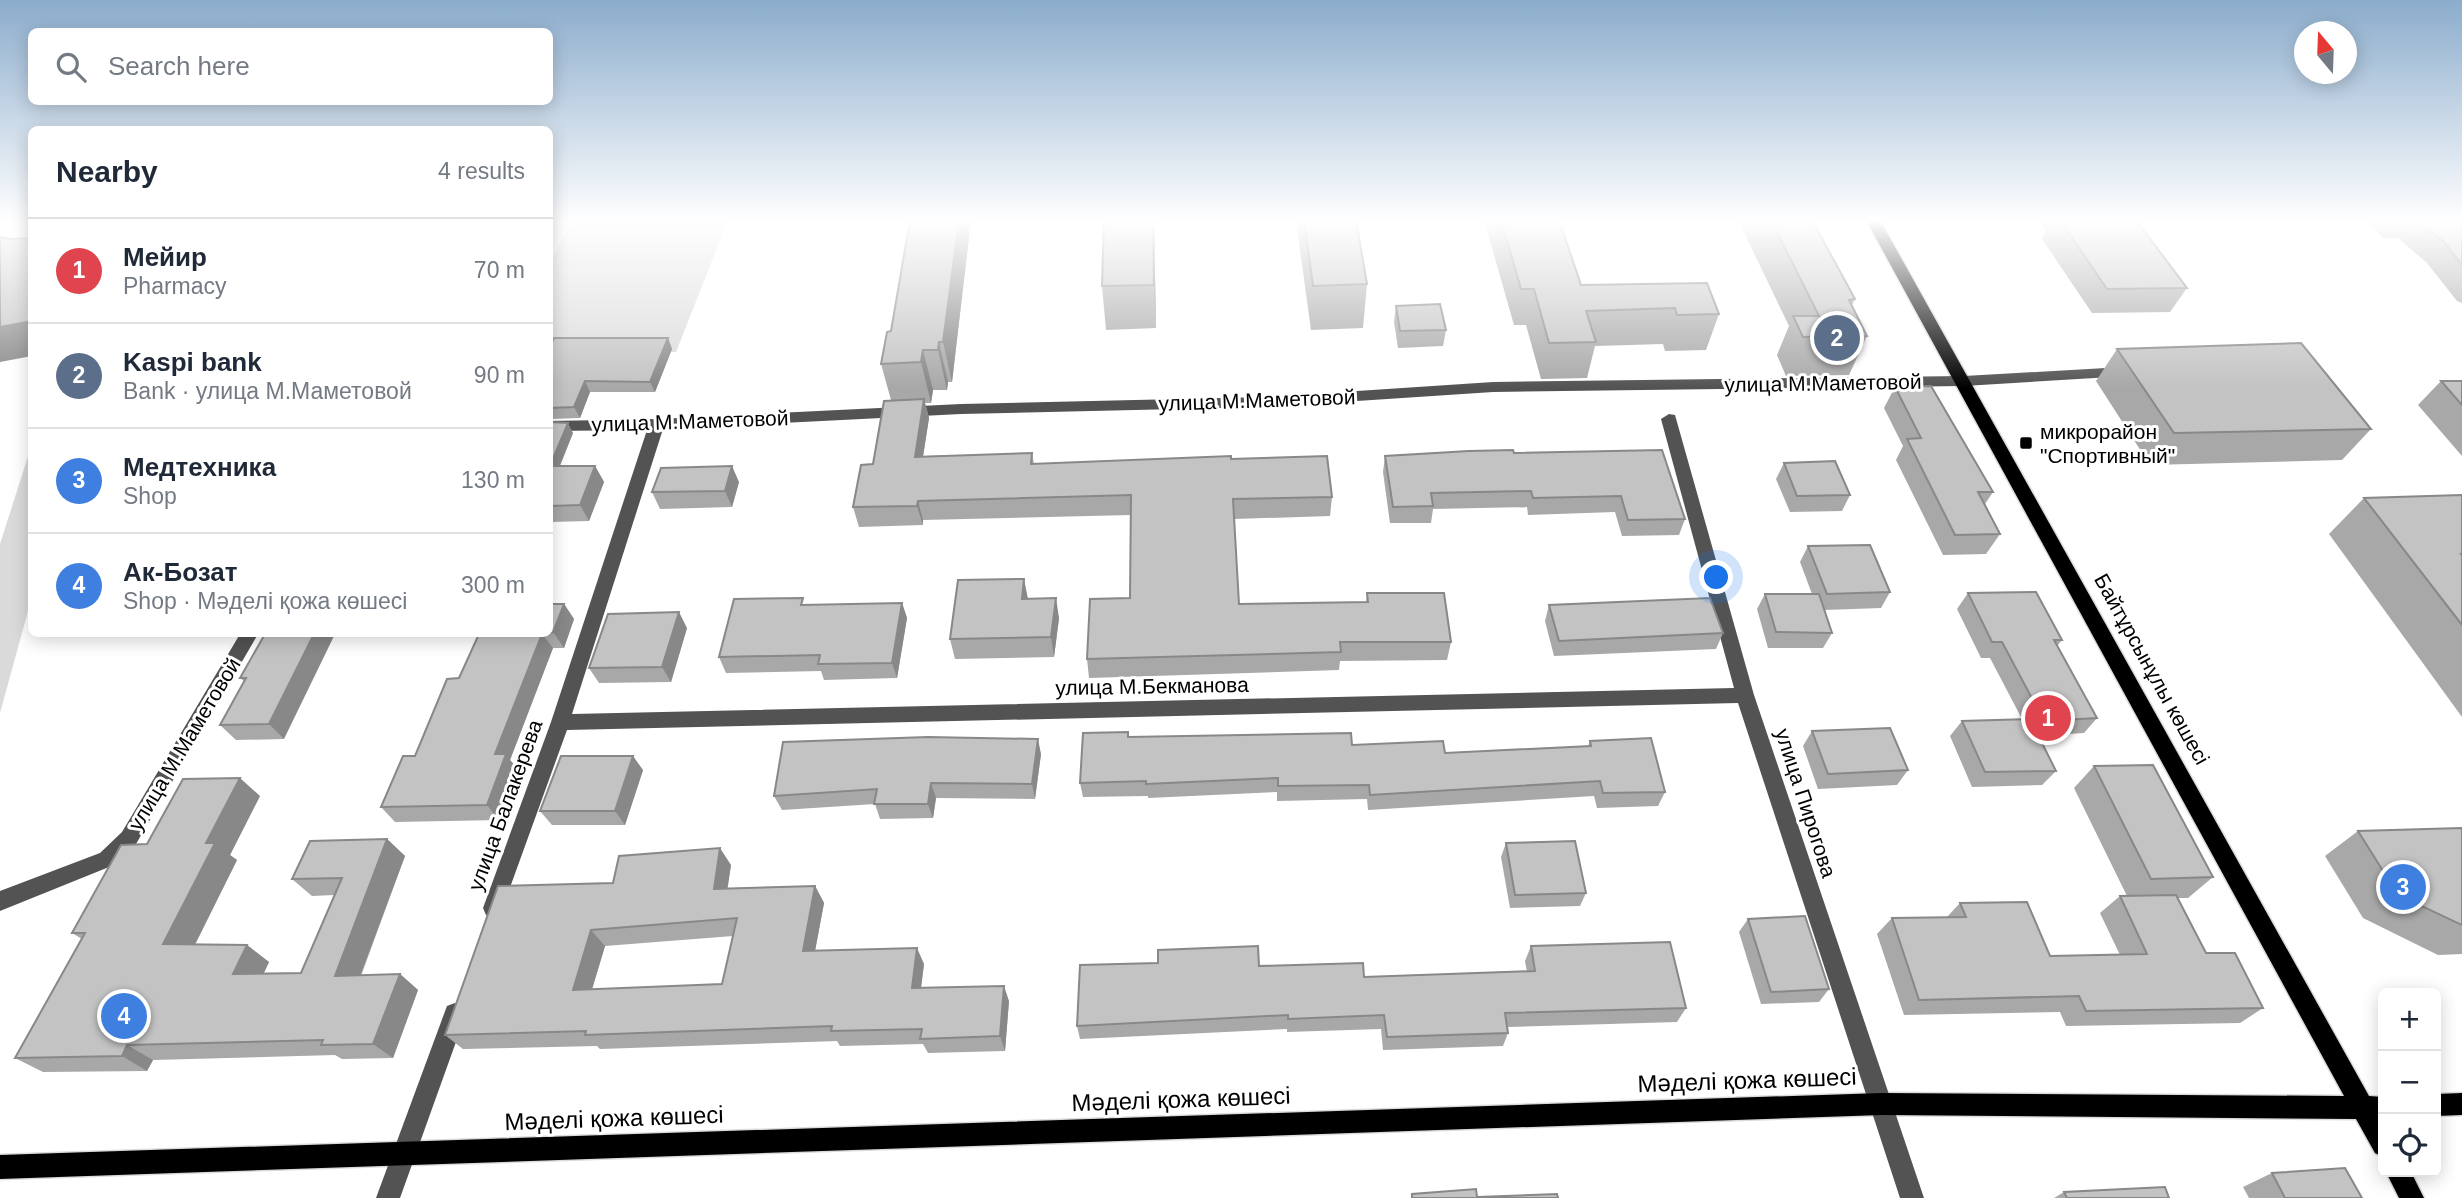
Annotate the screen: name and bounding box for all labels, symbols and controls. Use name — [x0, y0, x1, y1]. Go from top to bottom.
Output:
north arrow — [2294, 21, 2357, 84]
search box — [28, 28, 553, 105]
icon: search — [52, 48, 90, 86]
text: Search here — [108, 51, 250, 81]
text: Nearby — [56, 155, 158, 188]
text: 4 results — [438, 158, 525, 184]
text: Мейир — [123, 242, 207, 272]
text: 1 — [73, 257, 85, 283]
text: 70 m — [474, 257, 525, 283]
text: Pharmacy — [123, 273, 227, 299]
pin: 2 — [1814, 312, 1860, 364]
text: Kaspi bank — [123, 347, 262, 377]
text: 2 — [73, 362, 85, 388]
text: 90 m — [474, 362, 525, 388]
street label: улица М.Маметовой — [1724, 370, 1922, 396]
text: Bank · улица М.Маметовой — [123, 378, 412, 404]
street label: улица М.Маметовой — [1158, 385, 1356, 415]
street label: улица М.Маметовой — [591, 406, 789, 436]
place label: микрорайон "Спортивный" — [2040, 420, 2175, 467]
marker: микрорайон "Спортивный" — [2018, 435, 2034, 451]
text: Медтехника — [123, 452, 276, 482]
text: 3 — [73, 467, 85, 493]
text: 130 m — [461, 467, 525, 493]
text: Shop — [123, 483, 177, 509]
text: Ак-Бозат — [123, 557, 237, 587]
your location — [1699, 560, 1733, 594]
street label: Байтұрсынұлы көшесі — [2090, 570, 2214, 768]
text: 4 — [73, 572, 85, 598]
text: 300 m — [461, 572, 525, 598]
text: Shop · Мәделі қожа көшесі — [123, 588, 407, 614]
street label: улица М.Маметовой — [123, 654, 245, 834]
street label: улица М.Бекманова — [1055, 673, 1249, 699]
pin: 1 — [2025, 692, 2071, 744]
street label: улица Балакерева — [463, 716, 547, 894]
street label: улица Пирогова — [1771, 726, 1841, 881]
pin: 3 — [2380, 861, 2426, 913]
map controls — [2378, 988, 2441, 1177]
button: + — [2378, 988, 2441, 1051]
pin: 4 — [101, 990, 147, 1042]
button: − — [2378, 1051, 2441, 1114]
street label: Мәделі қожа көшесі — [1637, 1063, 1857, 1097]
street label: Мәделі қожа көшесі — [1071, 1082, 1291, 1116]
street label: Мәделі қожа көшесі — [504, 1101, 724, 1135]
button: locate — [2378, 1114, 2441, 1177]

